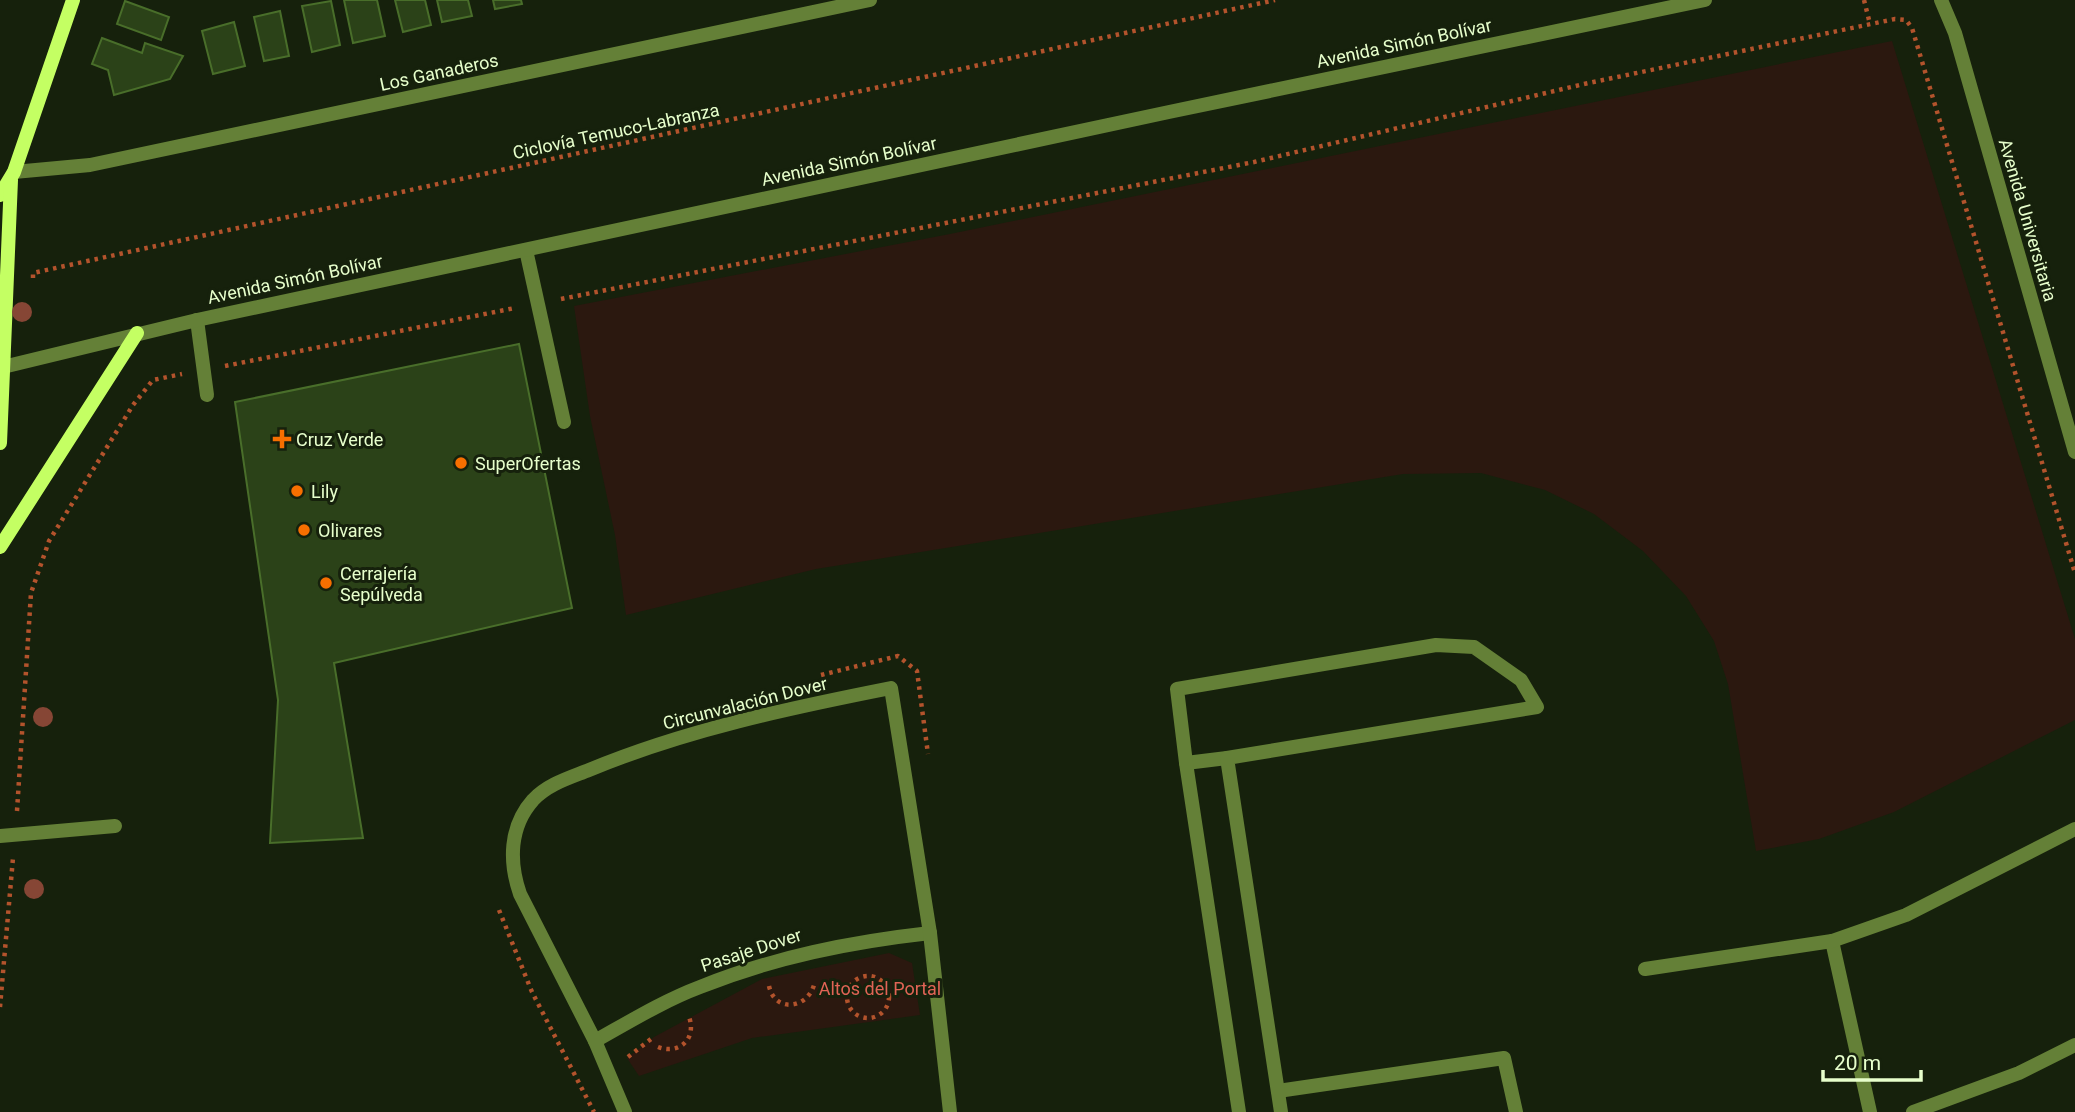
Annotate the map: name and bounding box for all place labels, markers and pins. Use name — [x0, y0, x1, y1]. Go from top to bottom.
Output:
place label: Cruz Verde — [296, 429, 383, 450]
marker: Cruz Verde — [274, 431, 290, 447]
place label: SuperOfertas — [475, 453, 581, 474]
marker: SuperOfertas — [453, 455, 469, 471]
place label: Lily — [311, 481, 338, 502]
marker: Lily — [289, 483, 305, 499]
place label: Olivares — [318, 520, 382, 541]
marker: Olivares — [296, 522, 312, 538]
place label: Cerrajería Sepúlveda — [340, 563, 423, 605]
marker: Cerrajería Sepúlveda — [318, 575, 334, 591]

